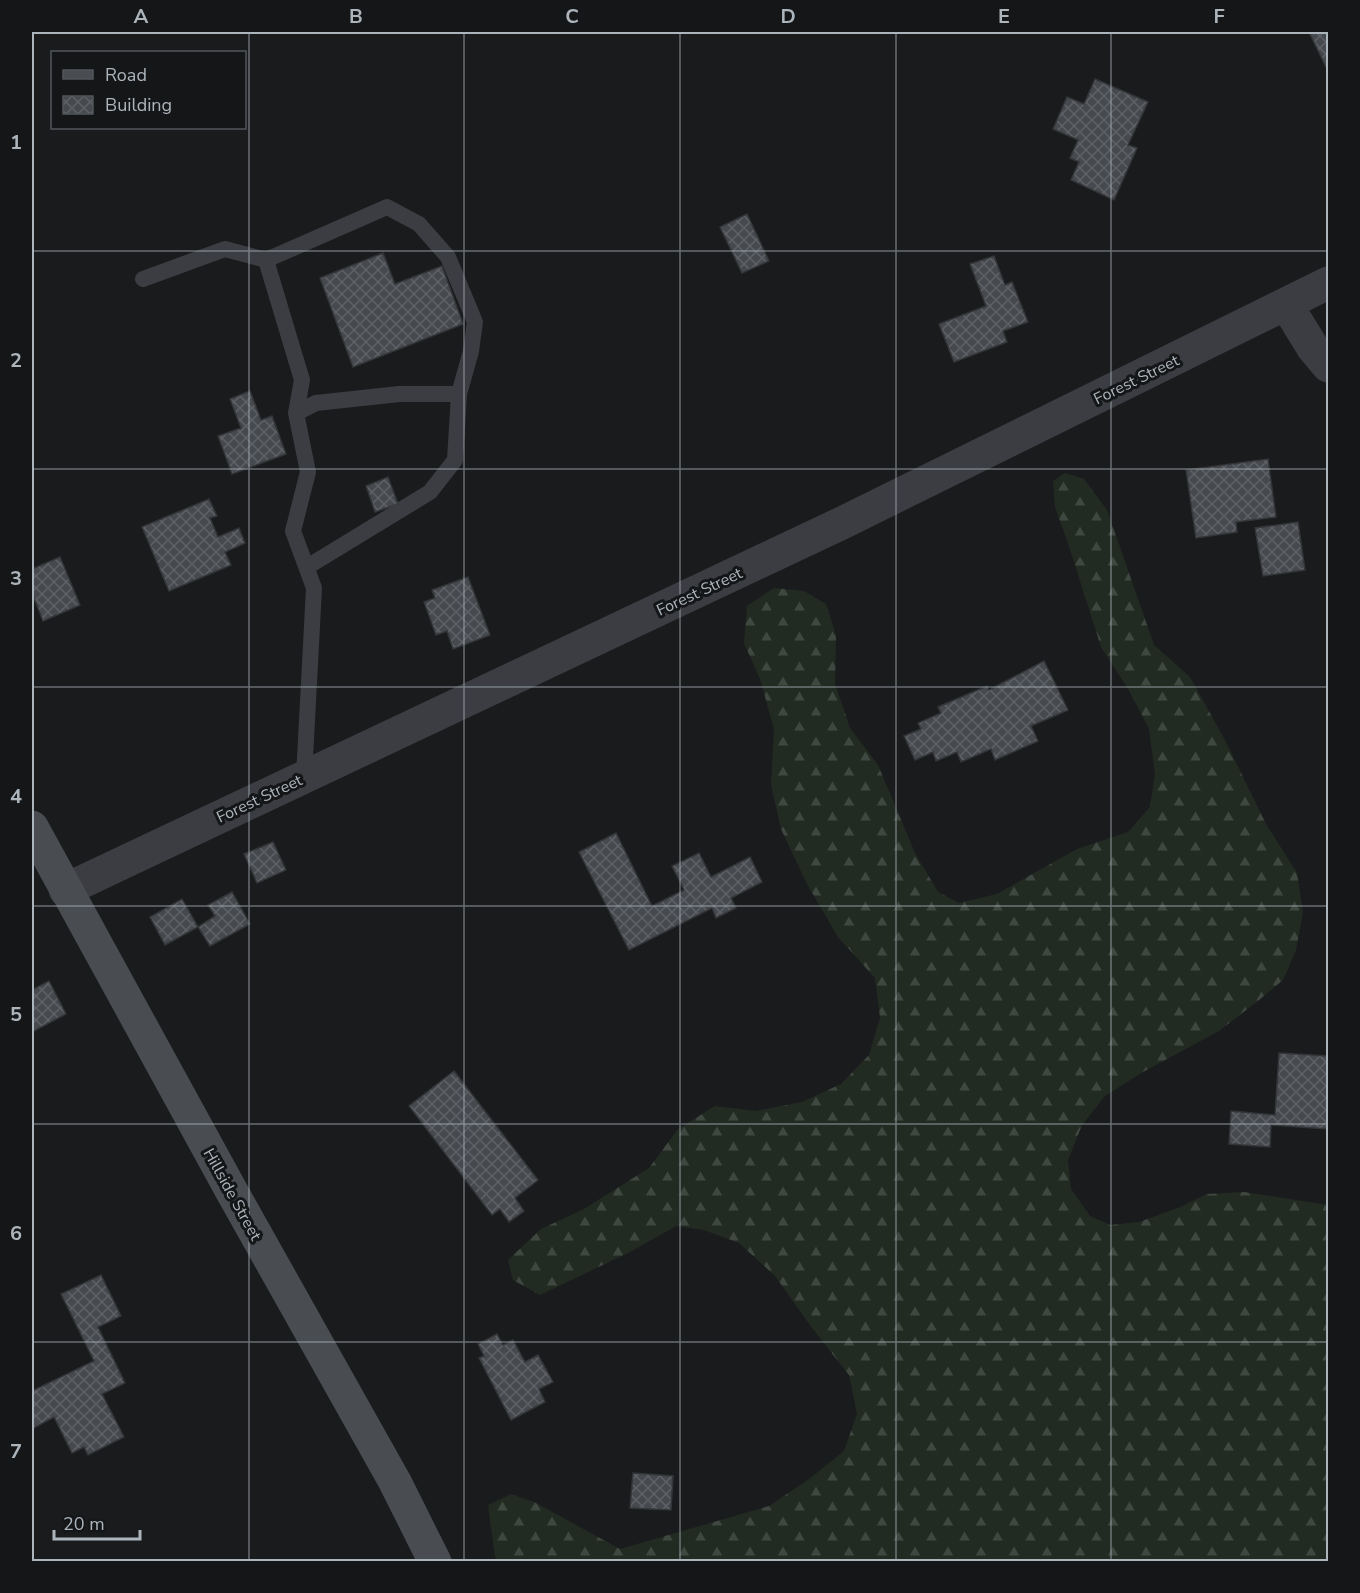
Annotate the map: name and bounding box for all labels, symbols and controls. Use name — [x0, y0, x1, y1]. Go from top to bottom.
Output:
text: A — [134, 3, 149, 30]
text: B — [349, 3, 363, 30]
text: C — [565, 3, 579, 30]
text: D — [780, 3, 796, 30]
text: E — [998, 3, 1010, 30]
text: F — [1213, 3, 1225, 30]
legend — [51, 51, 246, 129]
text: Road — [105, 63, 147, 87]
text: Building — [105, 93, 172, 117]
text: 1 — [10, 129, 22, 156]
text: 2 — [10, 347, 22, 374]
street label: Forest Street — [1090, 350, 1183, 410]
street label: Forest Street — [653, 562, 746, 621]
text: 3 — [10, 565, 22, 592]
street label: Forest Street — [213, 769, 306, 828]
text: 4 — [10, 783, 22, 810]
text: 5 — [10, 1001, 22, 1028]
street label: Hillside Street — [198, 1144, 267, 1245]
text: 6 — [10, 1220, 22, 1247]
text: 7 — [10, 1438, 22, 1465]
scale bar — [54, 1503, 140, 1541]
text: 20 m — [63, 1512, 105, 1536]

